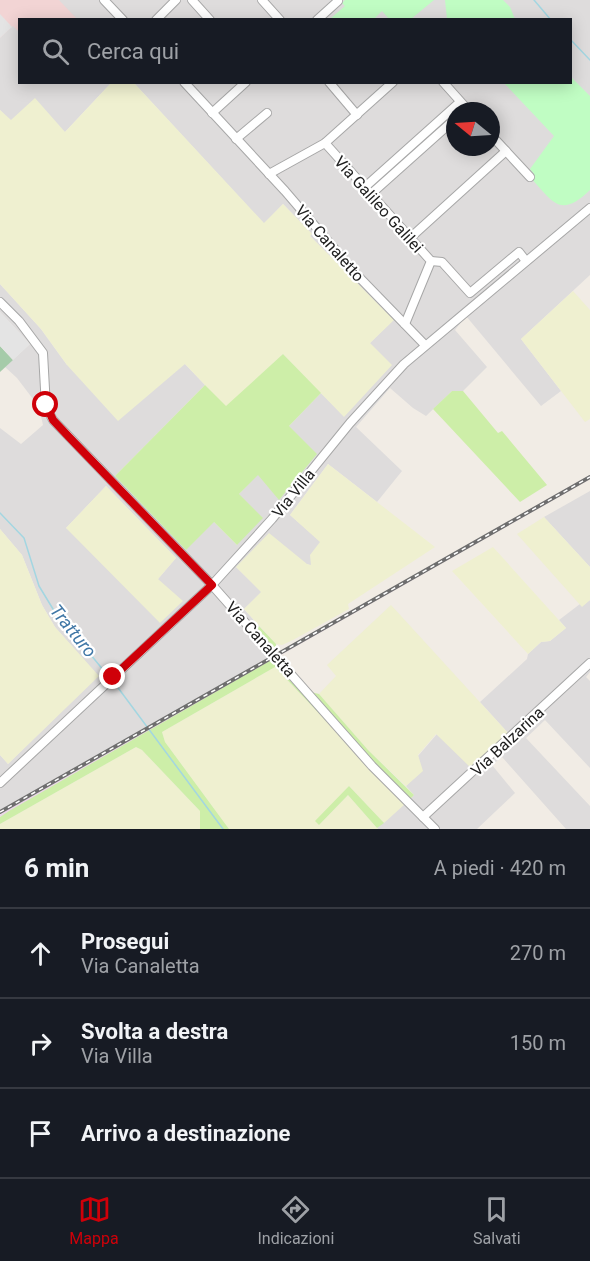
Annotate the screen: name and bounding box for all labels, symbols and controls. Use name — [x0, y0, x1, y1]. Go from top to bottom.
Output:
search box — [18, 18, 572, 84]
icon: search — [39, 35, 72, 68]
text: Cerca qui — [87, 39, 179, 64]
north arrow — [446, 102, 500, 156]
street label: Via Galileo Galilei — [330, 152, 427, 256]
street label: Via Canaletto — [291, 201, 368, 285]
route start — [32, 391, 58, 417]
street label: Via Villa — [268, 465, 319, 522]
street label: Via Canaletta — [222, 598, 299, 681]
water label: Tratturo — [46, 600, 101, 661]
route end — [99, 663, 125, 689]
street label: Via Balzarina — [467, 703, 548, 780]
text: 6 min — [24, 853, 89, 883]
text: A piedi · 420 m — [434, 856, 566, 880]
text: Prosegui — [81, 929, 169, 954]
icon: ahead — [24, 937, 57, 970]
text: 270 m — [510, 941, 566, 965]
text: Via Canaletta — [81, 954, 200, 978]
text: Svolta a destra — [81, 1019, 228, 1044]
icon: right — [24, 1027, 57, 1060]
text: 150 m — [510, 1031, 566, 1055]
text: Via Villa — [81, 1044, 153, 1068]
icon: arrive — [24, 1117, 57, 1150]
text: Arrivo a destinazione — [81, 1121, 290, 1146]
tab: Mappa — [69, 1193, 119, 1248]
tab: Indicazioni — [257, 1193, 334, 1248]
tab: Salvati — [473, 1193, 521, 1248]

